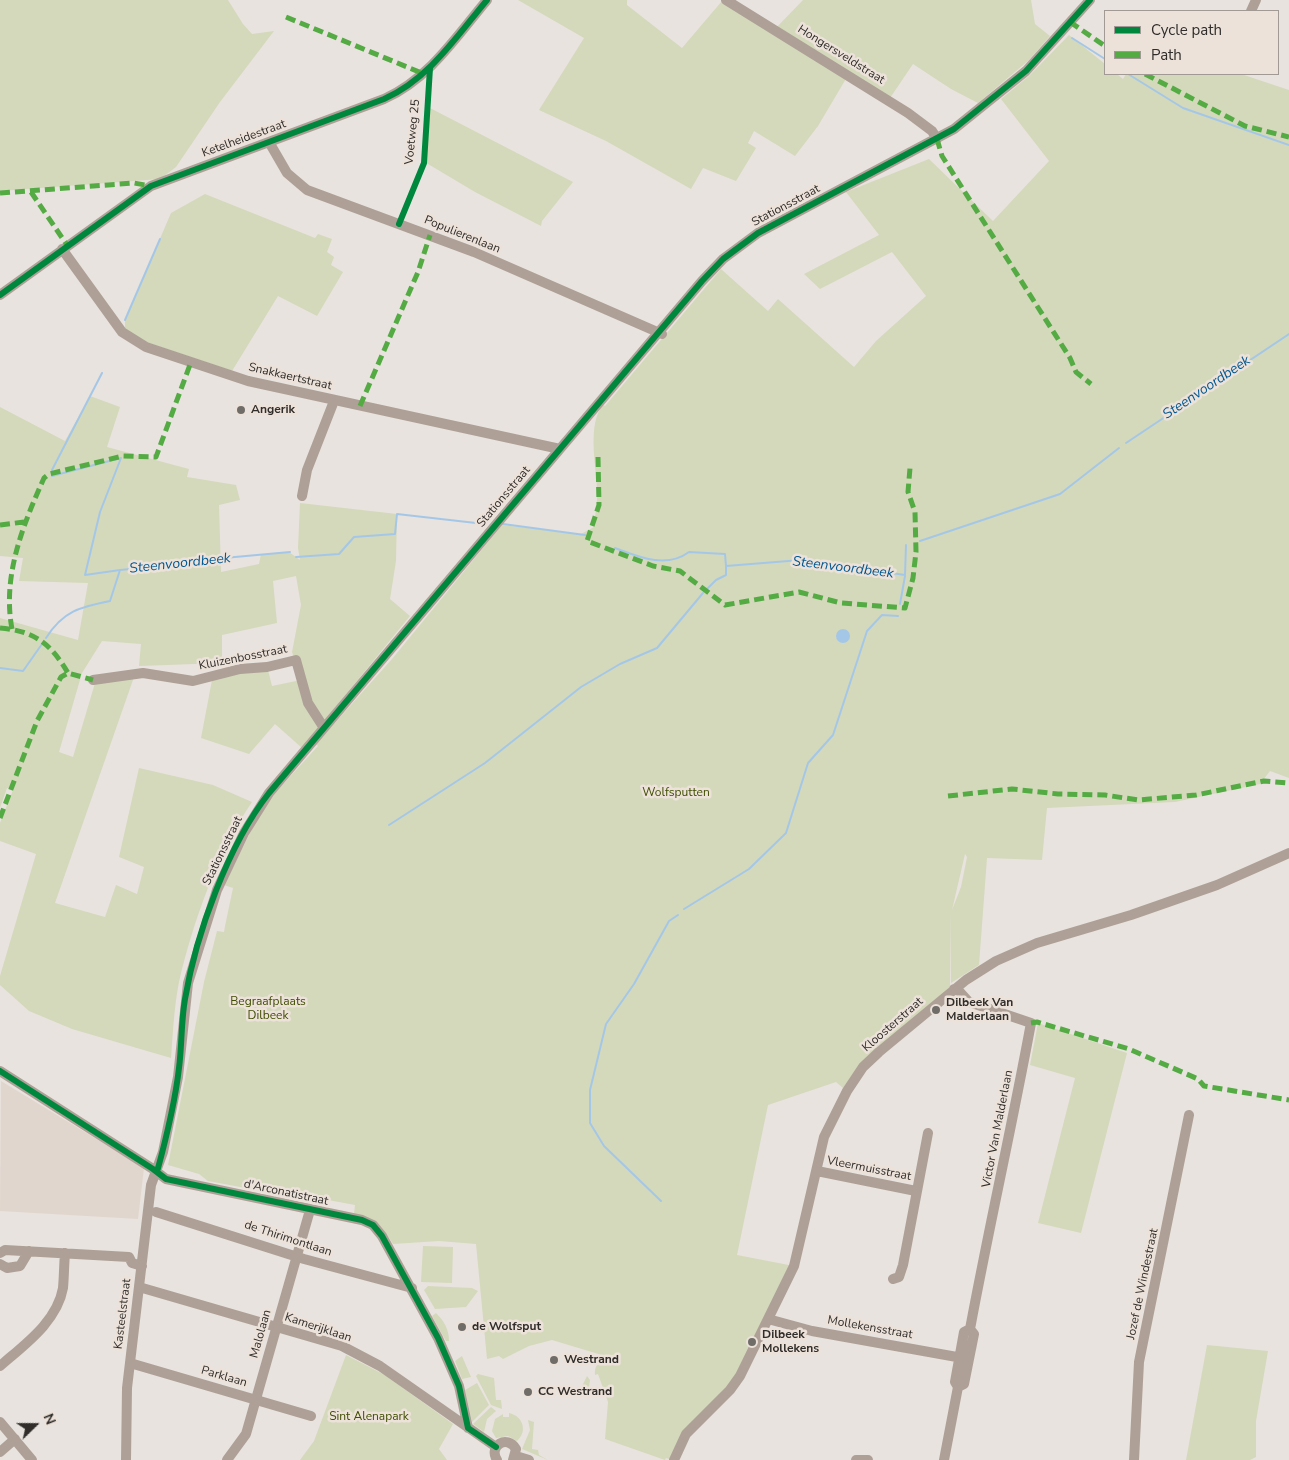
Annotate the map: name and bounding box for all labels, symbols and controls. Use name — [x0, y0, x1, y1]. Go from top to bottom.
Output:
legend — [1104, 10, 1279, 75]
text: Cycle path — [1151, 20, 1222, 40]
street label: Hongersveldstraat — [795, 22, 887, 88]
text: Path — [1151, 45, 1182, 65]
street label: Voetweg 25 — [402, 99, 424, 165]
street label: Ketelheidestraat — [200, 117, 288, 161]
street label: Stationsstraat — [749, 182, 823, 230]
street label: Populierenlaan — [422, 213, 502, 257]
water label: Steenvoordbeek — [1160, 353, 1254, 423]
street label: Snakkaertstraat — [247, 360, 333, 394]
place label: Angerik — [251, 403, 295, 417]
marker: Angerik — [235, 404, 247, 416]
street label: Stationsstraat — [474, 464, 534, 530]
water label: Steenvoordbeek — [128, 550, 232, 578]
water label: Steenvoordbeek — [791, 553, 895, 583]
street label: Kluizenbosstraat — [198, 642, 288, 674]
park label: Wolfsputten — [642, 786, 710, 800]
street label: Stationsstraat — [200, 814, 246, 888]
park label: Begraafplaats Dilbeek — [230, 995, 306, 1023]
street label: Kloosterstraat — [860, 995, 926, 1055]
place label: Dilbeek Van Malderlaan — [946, 996, 1013, 1024]
marker: Dilbeek Van Malderlaan — [930, 1004, 942, 1016]
street label: Victor Van Malderlaan — [980, 1069, 1016, 1189]
street label: Vleermuisstraat — [826, 1154, 912, 1184]
street label: d'Arconatistraat — [242, 1177, 330, 1209]
street label: de Thirimontlaan — [242, 1218, 334, 1260]
street label: Jozef de Windestraat — [1124, 1227, 1162, 1341]
street label: Kasteelstraat — [112, 1278, 134, 1350]
street label: Malolaan — [247, 1308, 275, 1360]
street label: Kamerijklaan — [283, 1310, 353, 1346]
street label: Mollekensstraat — [826, 1313, 914, 1343]
place label: de Wolfsput — [472, 1320, 541, 1334]
marker: de Wolfsput — [456, 1321, 468, 1333]
place label: Dilbeek Mollekens — [762, 1328, 819, 1356]
marker: Dilbeek Mollekens — [746, 1336, 758, 1348]
place label: Westrand — [564, 1353, 619, 1367]
marker: Westrand — [548, 1354, 560, 1366]
street label: Parklaan — [199, 1364, 249, 1390]
place label: CC Westrand — [538, 1385, 612, 1399]
marker: CC Westrand — [522, 1386, 534, 1398]
north arrow — [10, 1400, 60, 1450]
park label: Sint Alenapark — [329, 1410, 409, 1424]
text: N — [39, 1411, 60, 1428]

